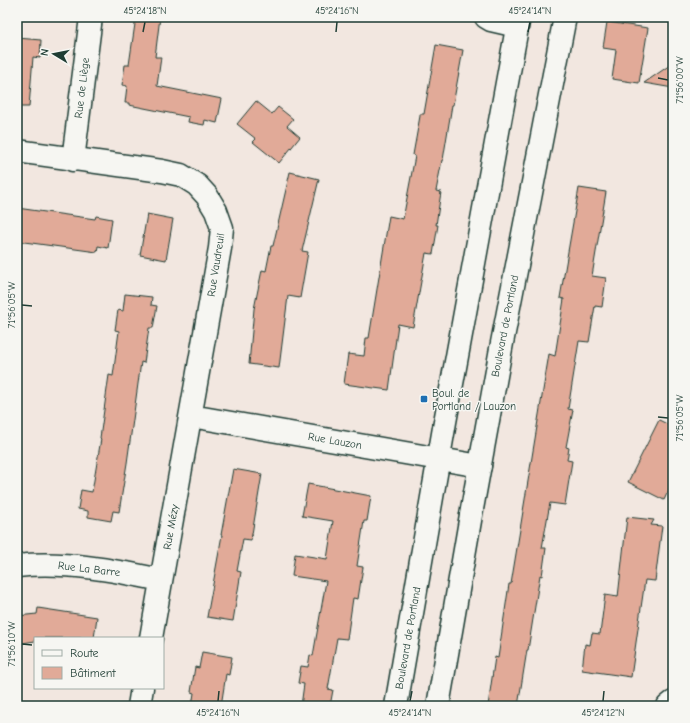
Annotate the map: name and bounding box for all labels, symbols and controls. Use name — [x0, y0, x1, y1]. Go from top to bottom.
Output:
text: 45°24'18"N — [123, 5, 167, 17]
text: 45°24'16"N — [315, 5, 359, 17]
text: 45°24'14"N — [509, 5, 551, 17]
north arrow — [34, 34, 74, 74]
text: N — [38, 48, 52, 57]
street label: Rue de Liège — [72, 56, 92, 119]
text: 71°56'00"W — [674, 56, 686, 104]
street label: Rue Vaudreuil — [205, 232, 227, 298]
street label: Boulevard de Portland — [489, 274, 521, 378]
text: 71°56'05"W — [6, 281, 18, 328]
place label: Boul. de Portland / Lauzon — [432, 387, 516, 413]
marker: Boul. de Portland / Lauzon — [419, 394, 429, 404]
text: 71°56'05"W — [674, 394, 686, 441]
street label: Rue Lauzon — [307, 430, 363, 452]
street label: Rue Mézy — [161, 503, 181, 551]
street label: Rue La Barre — [57, 559, 121, 579]
street label: Boulevard de Portland — [393, 586, 423, 690]
text: 71°56'10"W — [6, 621, 18, 667]
legend — [34, 637, 164, 689]
text: Route — [70, 646, 99, 660]
text: Bâtiment — [70, 666, 116, 680]
text: 45°24'16"N — [196, 707, 240, 719]
text: 45°24'14"N — [389, 707, 431, 719]
text: 45°24'12"N — [581, 707, 625, 719]

